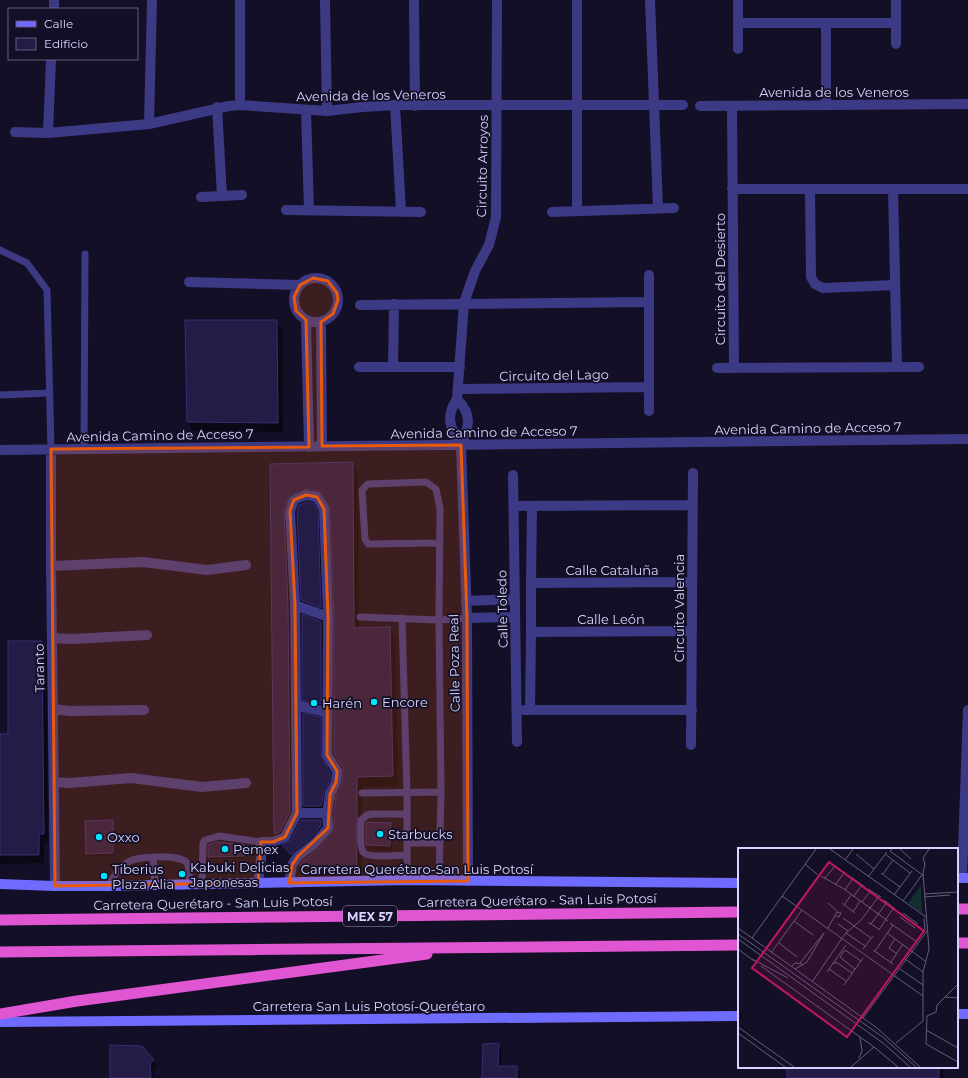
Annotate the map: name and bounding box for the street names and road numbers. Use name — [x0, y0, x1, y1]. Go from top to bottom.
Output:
street label: Avenida de los Veneros — [759, 84, 909, 100]
street label: Avenida de los Veneros — [296, 86, 446, 104]
street label: Circuito Arroyos — [473, 115, 491, 217]
street label: Circuito del Desierto — [712, 213, 728, 345]
street label: Circuito del Lago — [499, 366, 609, 384]
street label: Avenida Camino de Acceso 7 — [714, 418, 902, 438]
street label: Avenida Camino de Acceso 7 — [390, 422, 578, 442]
street label: Avenida Camino de Acceso 7 — [66, 425, 254, 445]
street label: Circuito Valencia — [671, 554, 687, 662]
street label: Calle Cataluña — [565, 562, 659, 578]
street label: Calle Toledo — [493, 570, 511, 648]
street label: Calle León — [577, 611, 645, 627]
street label: Calle Poza Real — [445, 614, 463, 712]
street label: Taranto — [31, 643, 47, 693]
street label: Carretera Querétaro-San Luis Potosí — [301, 861, 534, 877]
street label: Carretera Querétaro - San Luis Potosí — [417, 890, 657, 910]
street label: Carretera Querétaro - San Luis Potosí — [93, 893, 333, 913]
road number: MEX 57 — [343, 906, 397, 926]
street label: Carretera San Luis Potosí-Querétaro — [253, 998, 485, 1014]

